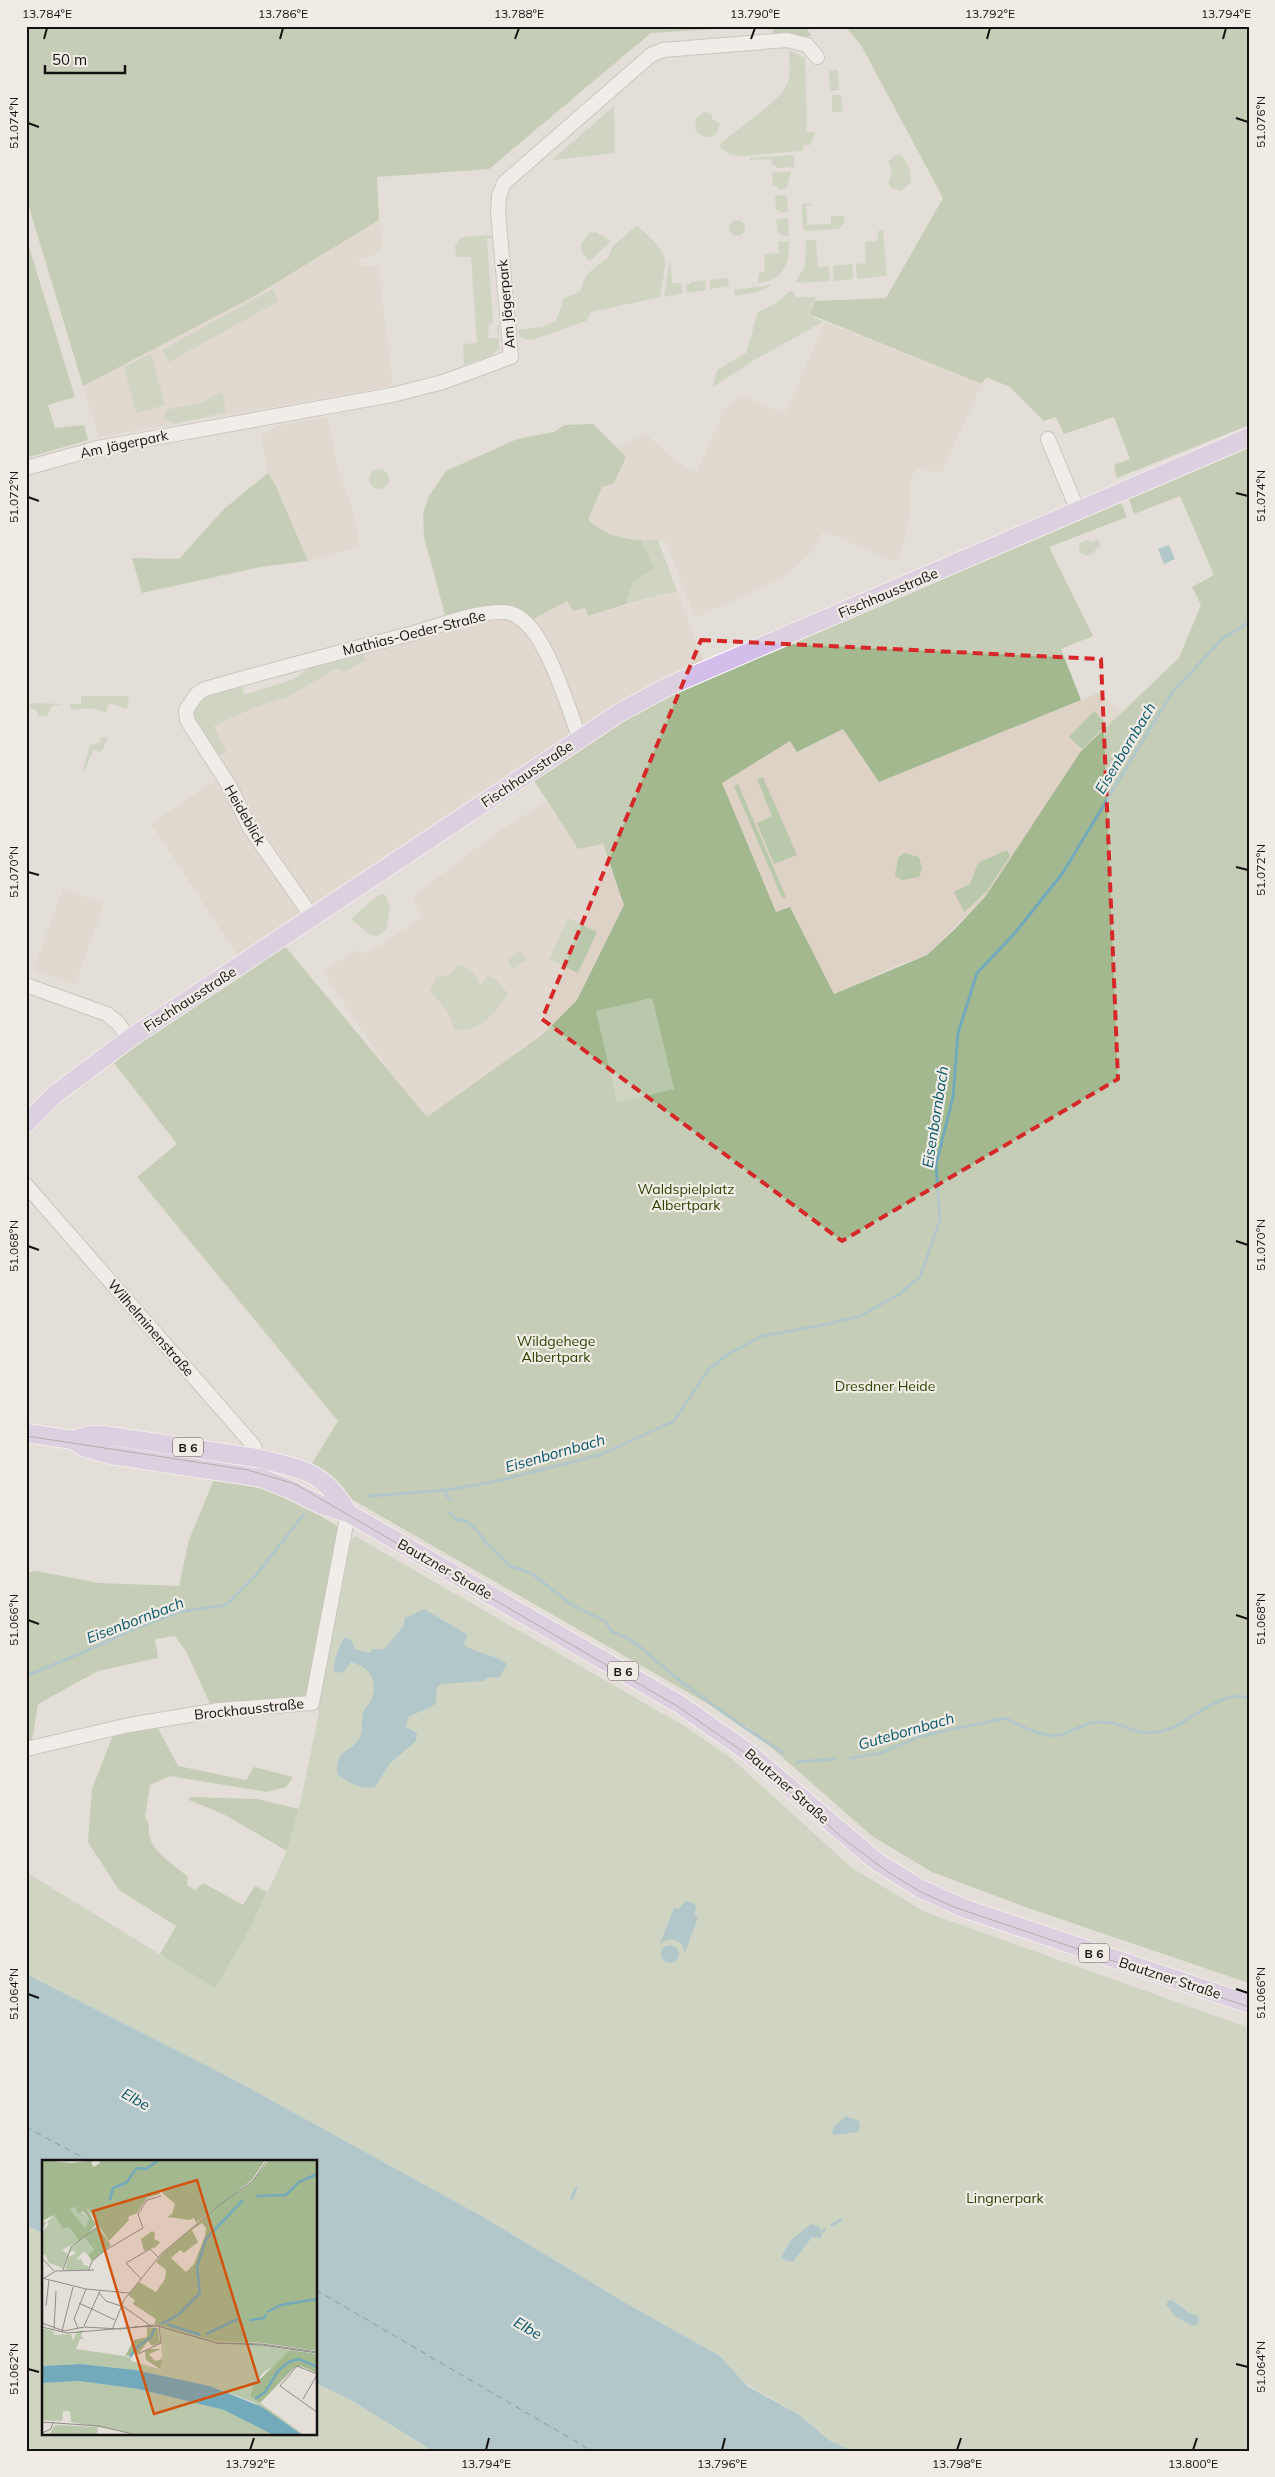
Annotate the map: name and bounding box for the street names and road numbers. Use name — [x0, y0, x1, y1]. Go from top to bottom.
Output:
street label: Am Jägerpark — [493, 258, 519, 349]
street label: Am Jägerpark — [78, 426, 170, 462]
street label: Fischhausstraße — [835, 564, 941, 622]
street label: Mathias-Oeder-Straße — [341, 607, 487, 659]
street label: Fischhausstraße — [478, 737, 576, 811]
street label: Heideblick — [220, 782, 270, 849]
street label: Fischhausstraße — [140, 962, 240, 1036]
street label: Wilhelminenstraße — [104, 1276, 198, 1380]
road number: B 6 — [173, 1438, 203, 1456]
street label: Bautzner Straße — [394, 1535, 496, 1603]
road number: B 6 — [608, 1662, 638, 1680]
street label: Brockhausstraße — [193, 1694, 305, 1724]
street label: Bautzner Straße — [741, 1744, 833, 1828]
road number: B 6 — [1079, 1944, 1109, 1962]
street label: Bautzner Straße — [1117, 1953, 1223, 2003]

